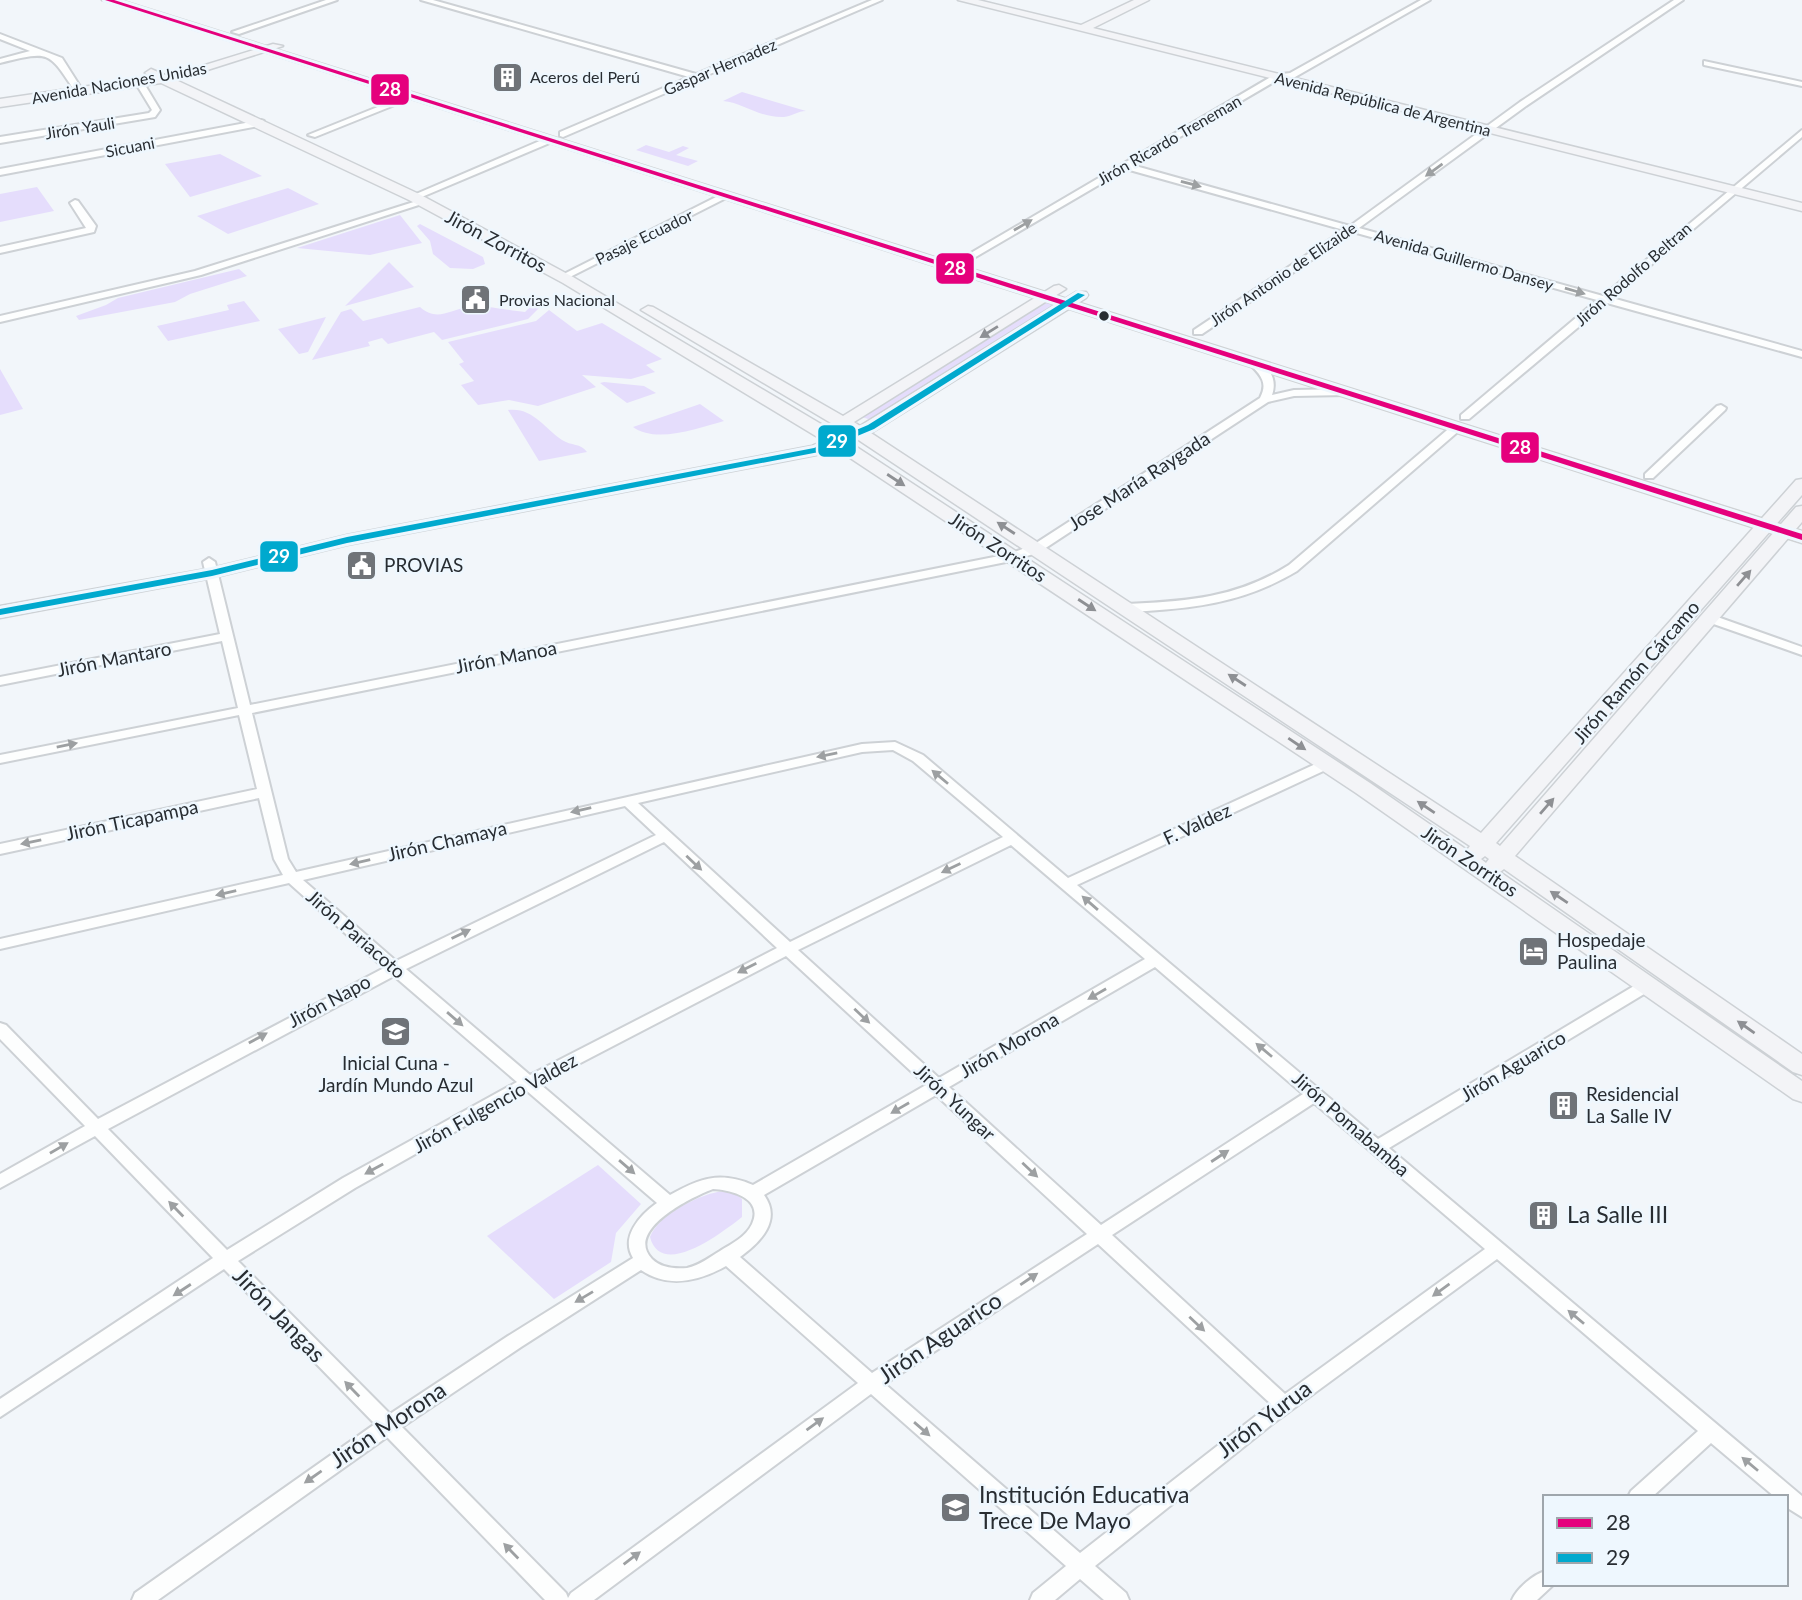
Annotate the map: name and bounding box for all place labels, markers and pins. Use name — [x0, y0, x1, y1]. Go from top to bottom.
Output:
building icon: Aceros del Perú — [490, 60, 524, 94]
place label: Aceros del Perú — [530, 67, 640, 86]
public building icon: Provias Nacional — [459, 283, 493, 317]
place label: Provias Nacional — [499, 290, 615, 309]
unlabelled marker — [1097, 309, 1111, 323]
public building icon: PROVIAS — [344, 548, 378, 582]
place label: PROVIAS — [384, 553, 463, 576]
place label: Hospedaje Paulina — [1557, 928, 1646, 973]
hotel icon: Hospedaje Paulina — [1517, 934, 1551, 968]
school or university icon: Inicial Cuna - Jardín Mundo Azul — [379, 1015, 413, 1049]
place label: Inicial Cuna - Jardín Mundo Azul — [318, 1051, 474, 1096]
place label: Residencial La Salle IV — [1586, 1082, 1679, 1127]
building icon: Residencial La Salle IV — [1546, 1088, 1580, 1122]
building icon: La Salle III — [1527, 1198, 1561, 1232]
place label: La Salle III — [1567, 1200, 1668, 1228]
place label: Institución Educativa Trece De Mayo — [979, 1480, 1190, 1534]
school or university icon: Institución Educativa Trece De Mayo — [939, 1491, 973, 1525]

